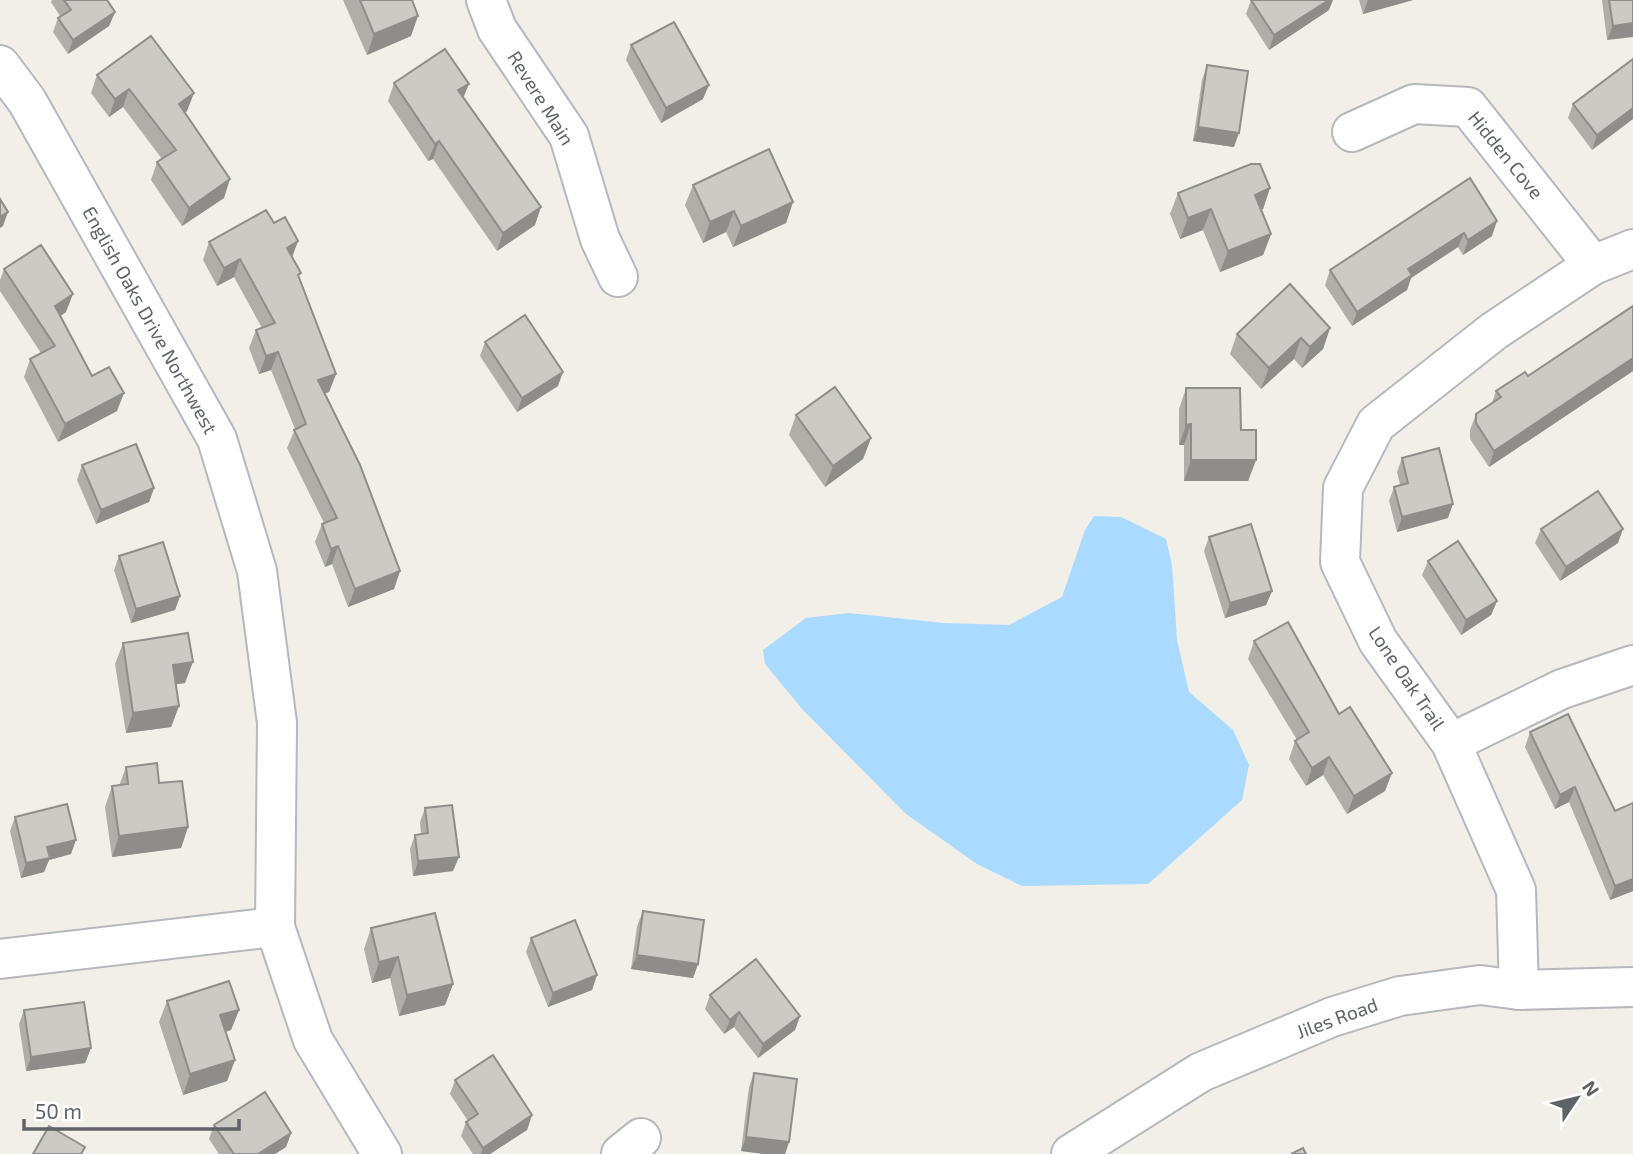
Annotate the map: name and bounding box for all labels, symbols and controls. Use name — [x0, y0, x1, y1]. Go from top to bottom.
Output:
street label: Revere Main — [503, 46, 579, 149]
street label: Hidden Cove — [1464, 106, 1549, 203]
street label: English Oaks Drive Northwest — [78, 202, 223, 437]
street label: Lone Oak Trail — [1364, 622, 1451, 734]
street label: Jiles Road — [1293, 992, 1381, 1043]
north arrow — [1542, 1063, 1612, 1133]
text: N — [1578, 1076, 1605, 1100]
scale bar — [24, 1088, 240, 1132]
text: 50 m — [35, 1098, 82, 1123]

